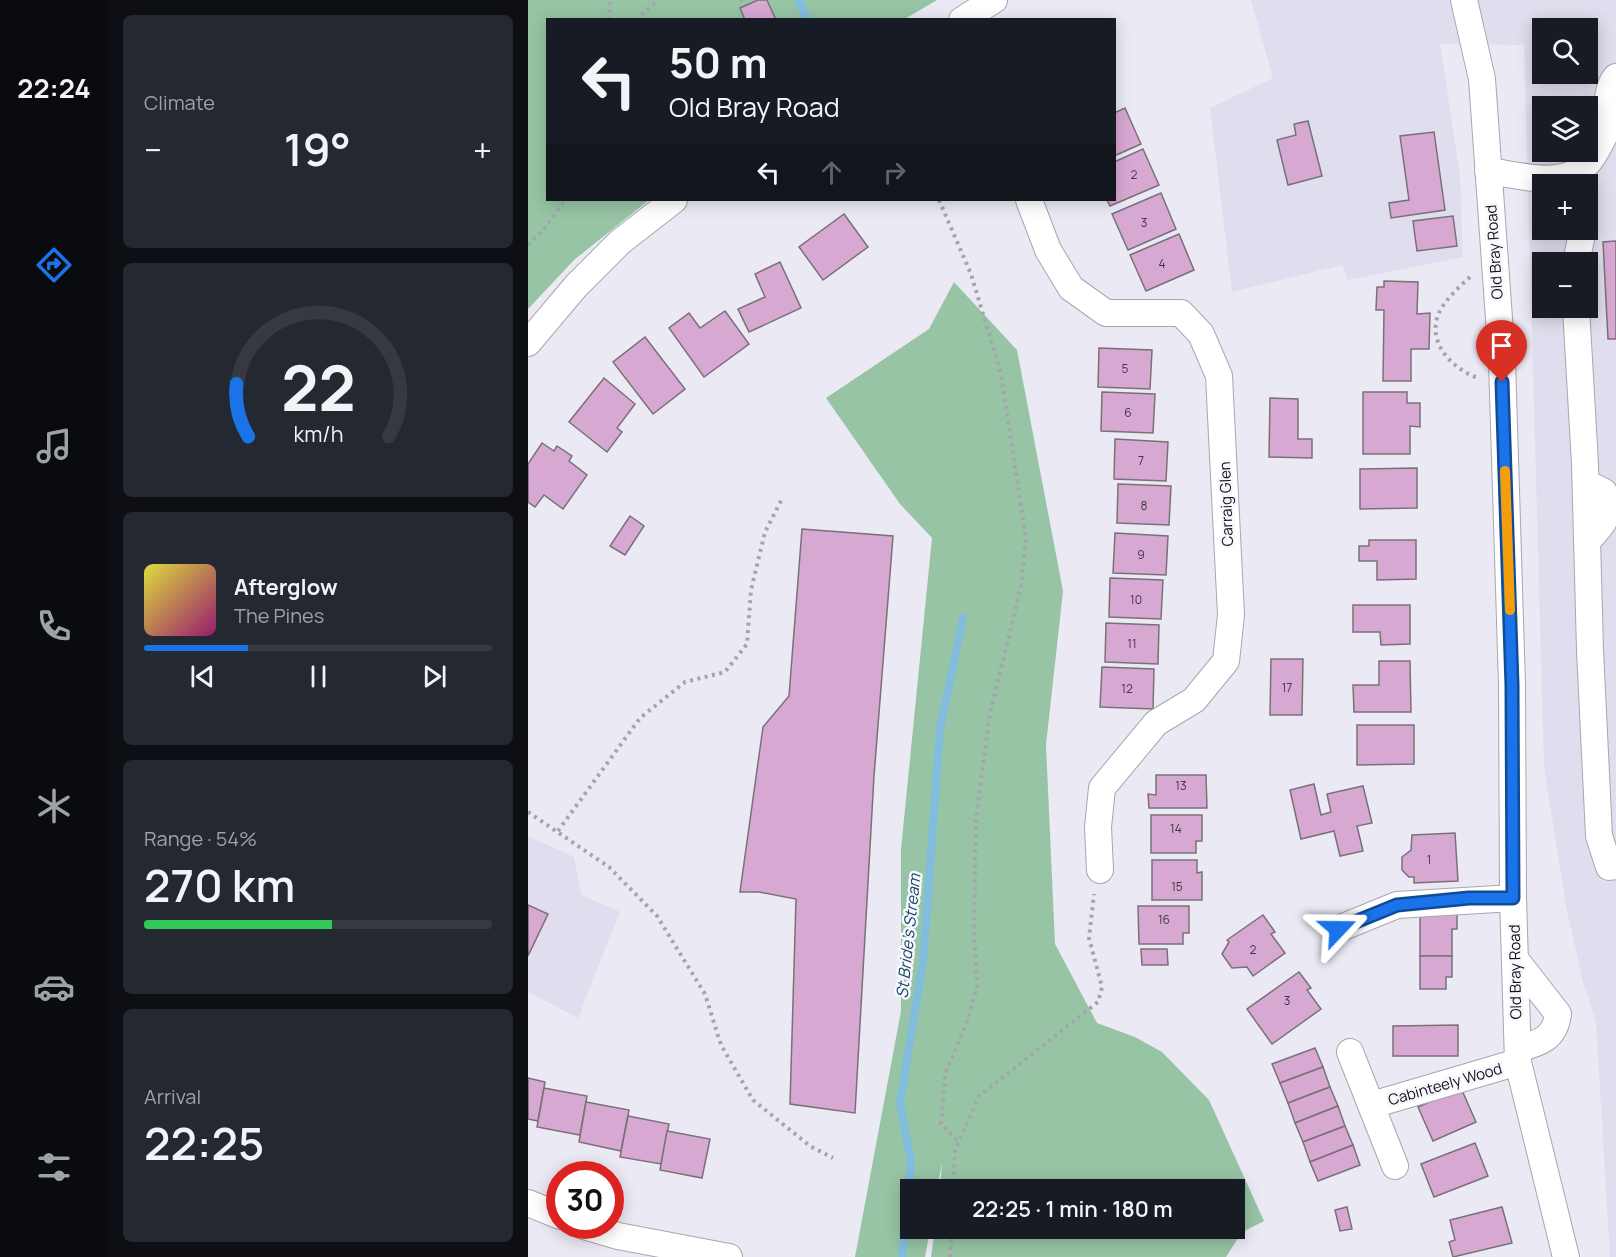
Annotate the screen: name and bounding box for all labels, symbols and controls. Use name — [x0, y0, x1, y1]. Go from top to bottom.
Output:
map controls — [1532, 18, 1598, 318]
button: search — [1532, 18, 1598, 84]
text: 50 m — [669, 33, 767, 91]
icon: left — [570, 42, 648, 120]
text: 22:24 — [17, 69, 91, 106]
text: Old Bray Road — [669, 88, 840, 125]
text: Climate — [144, 89, 215, 116]
button: layers — [1532, 96, 1598, 162]
text: 19° — [284, 118, 351, 180]
text: − — [144, 127, 162, 172]
text: + — [473, 127, 492, 172]
icon: left — [752, 156, 785, 189]
icon: ahead — [815, 156, 848, 189]
icon: right — [878, 156, 911, 189]
house number: 2 — [1131, 166, 1138, 183]
button: + — [1532, 174, 1598, 240]
street label: Old Bray Road — [1480, 204, 1508, 300]
house number: 3 — [1141, 214, 1147, 231]
icon: directions — [33, 244, 75, 286]
button: − — [1532, 252, 1598, 318]
house number: 4 — [1158, 255, 1166, 272]
pin — [1476, 320, 1527, 382]
icon: arrive — [1485, 329, 1518, 362]
text: 22 — [281, 344, 355, 430]
house number: 5 — [1122, 360, 1129, 377]
house number: 6 — [1124, 404, 1132, 421]
text: km/h — [293, 420, 343, 449]
icon: music — [33, 425, 75, 467]
house number: 7 — [1138, 452, 1144, 469]
street label: Carraig Glen — [1214, 461, 1238, 547]
house number: 8 — [1141, 497, 1148, 514]
house number: 9 — [1137, 546, 1145, 563]
text: Afterglow — [234, 572, 338, 602]
house number: 10 — [1130, 591, 1142, 608]
text: The Pines — [234, 602, 324, 629]
icon: phone — [33, 605, 75, 647]
house number: 11 — [1127, 635, 1137, 652]
icon: previous — [186, 660, 219, 693]
icon: pause — [302, 660, 335, 693]
icon: next — [418, 660, 451, 693]
house number: 17 — [1282, 679, 1292, 696]
house number: 12 — [1121, 680, 1133, 697]
house number: 13 — [1175, 777, 1187, 794]
icon: climate — [33, 785, 75, 827]
house number: 14 — [1170, 820, 1182, 837]
text: Range · 54% — [144, 825, 257, 852]
house number: 1 — [1427, 851, 1431, 868]
text: 270 km — [144, 854, 295, 916]
water label: St Bride's Stream — [891, 871, 926, 999]
house number: 15 — [1171, 878, 1183, 895]
position arrow — [1306, 897, 1370, 961]
house number: 16 — [1158, 911, 1170, 928]
street label: Old Bray Road — [1504, 924, 1526, 1020]
house number: 2 — [1250, 941, 1257, 958]
icon: car — [33, 966, 75, 1008]
house number: 3 — [1284, 992, 1290, 1009]
street label: Cabinteely Wood — [1385, 1058, 1505, 1110]
text: Arrival — [144, 1083, 201, 1110]
text: 22:25 — [144, 1112, 264, 1174]
icon: filters — [33, 1146, 75, 1188]
speed limit sign: 30 — [546, 1161, 624, 1239]
text: 22:25 · 1 min · 180 m — [972, 1194, 1173, 1224]

